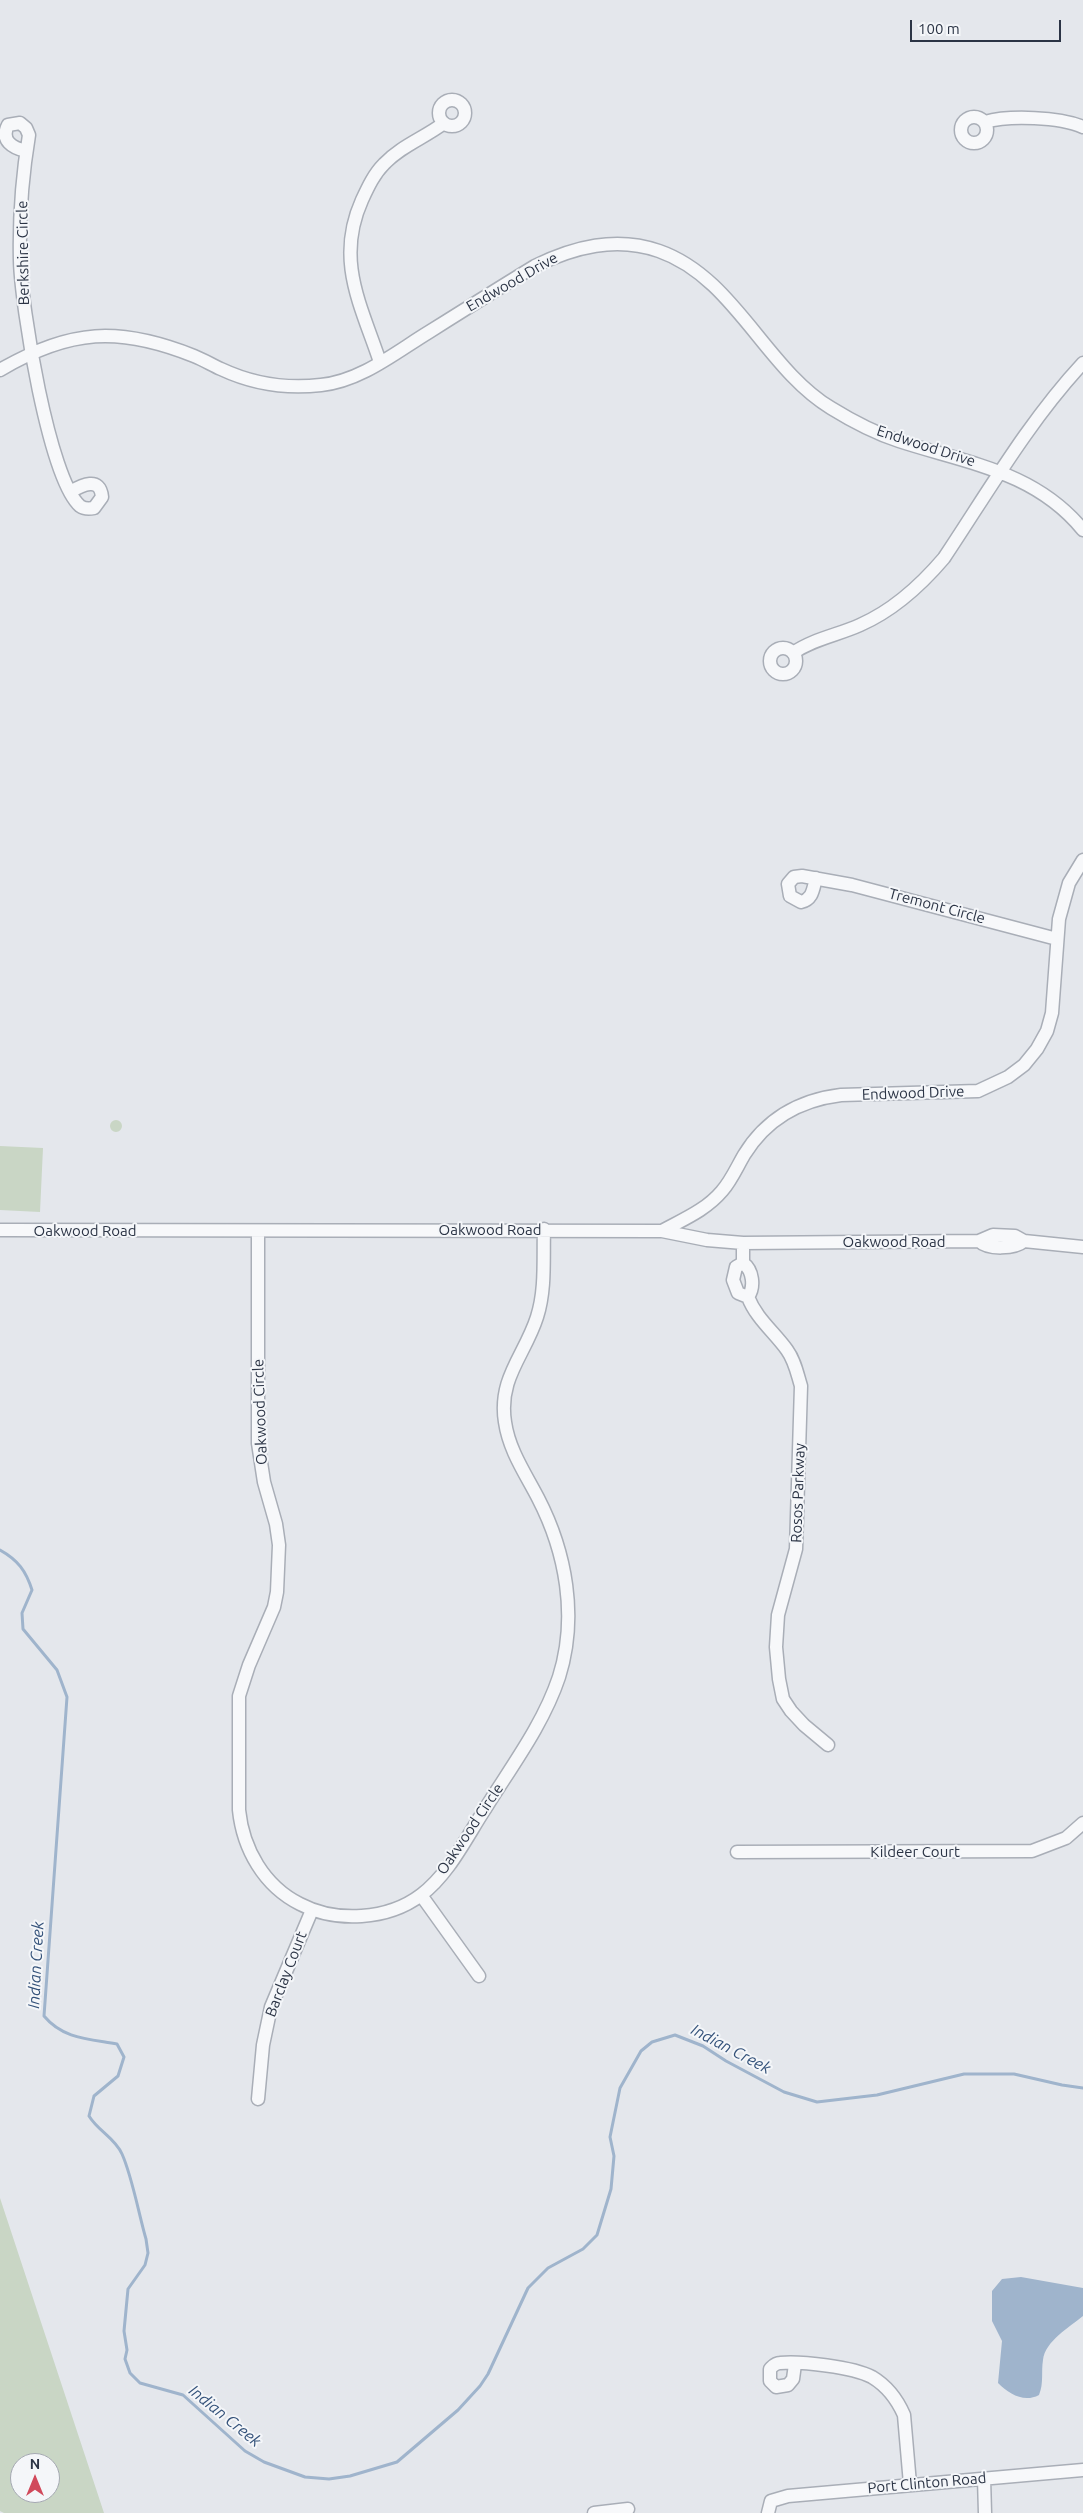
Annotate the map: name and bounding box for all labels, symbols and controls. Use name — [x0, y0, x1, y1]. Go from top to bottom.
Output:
scale bar — [913, 10, 1064, 42]
text: 100 m — [918, 20, 960, 37]
street label: Berkshire Circle — [13, 200, 33, 306]
street label: Endwood Drive — [463, 249, 561, 315]
street label: Endwood Drive — [874, 422, 978, 470]
street label: Tremont Circle — [887, 884, 987, 928]
street label: Endwood Drive — [861, 1082, 965, 1104]
street label: Oakwood Road — [439, 1221, 541, 1239]
street label: Oakwood Road — [34, 1222, 136, 1240]
street label: Oakwood Road — [843, 1233, 945, 1251]
street label: Oakwood Circle — [249, 1359, 271, 1465]
street label: Rosos Parkway — [787, 1443, 809, 1543]
street label: Oakwood Circle — [433, 1780, 507, 1878]
street label: Kildeer Court — [870, 1843, 960, 1861]
water label: Indian Creek — [24, 1921, 48, 2009]
street label: Barclay Court — [261, 1929, 311, 2019]
water label: Indian Creek — [688, 2020, 774, 2078]
water label: Indian Creek — [185, 2381, 265, 2451]
north arrow — [10, 2453, 60, 2503]
text: N — [30, 2456, 40, 2472]
street label: Port Clinton Road — [867, 2469, 987, 2497]

